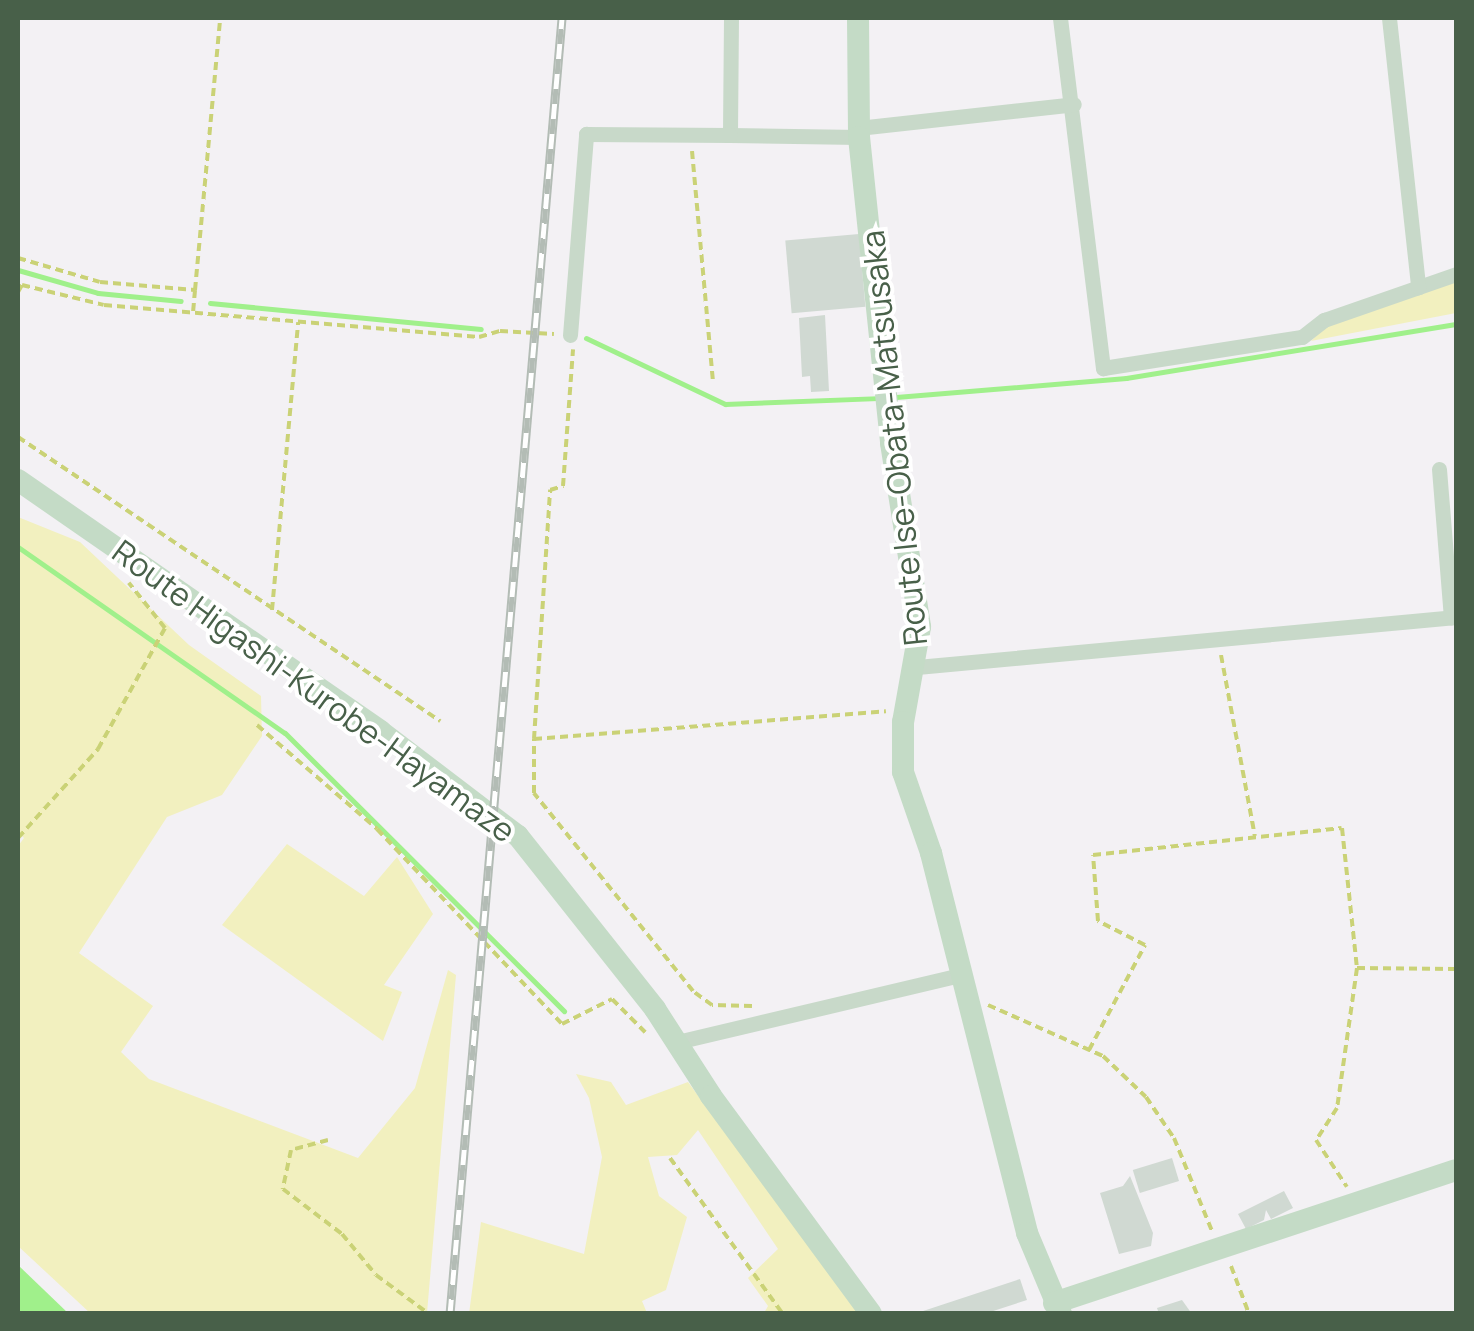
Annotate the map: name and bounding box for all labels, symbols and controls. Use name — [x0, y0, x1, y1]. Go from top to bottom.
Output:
street label: Route Ise-Obata-Matsusaka — [853, 229, 935, 647]
street label: Route Higashi-Kurobe-Hayamaze — [105, 532, 523, 850]

